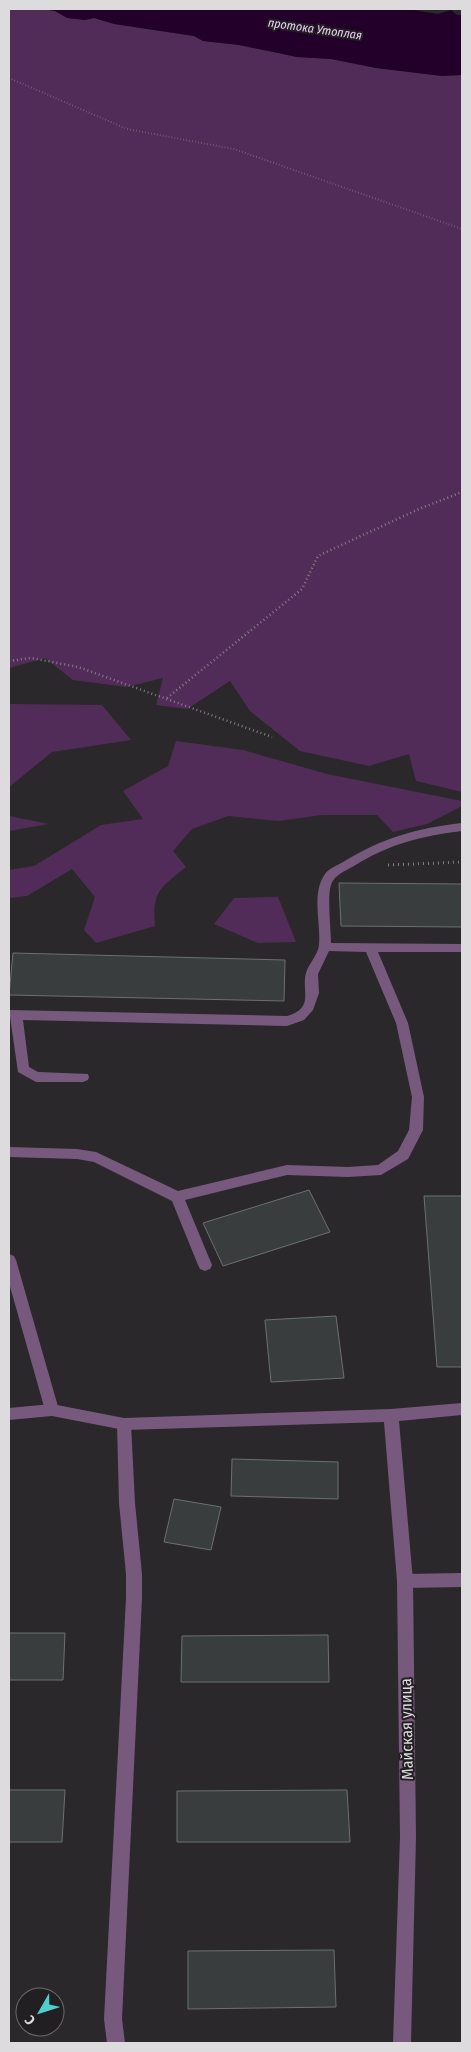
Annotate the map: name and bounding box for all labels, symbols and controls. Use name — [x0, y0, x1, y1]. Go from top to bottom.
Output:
water label: протока Утоплая — [267, 15, 363, 43]
street label: Майская улица — [396, 1678, 417, 1780]
north arrow — [15, 1987, 65, 2037]
text: С — [21, 2011, 39, 2028]

